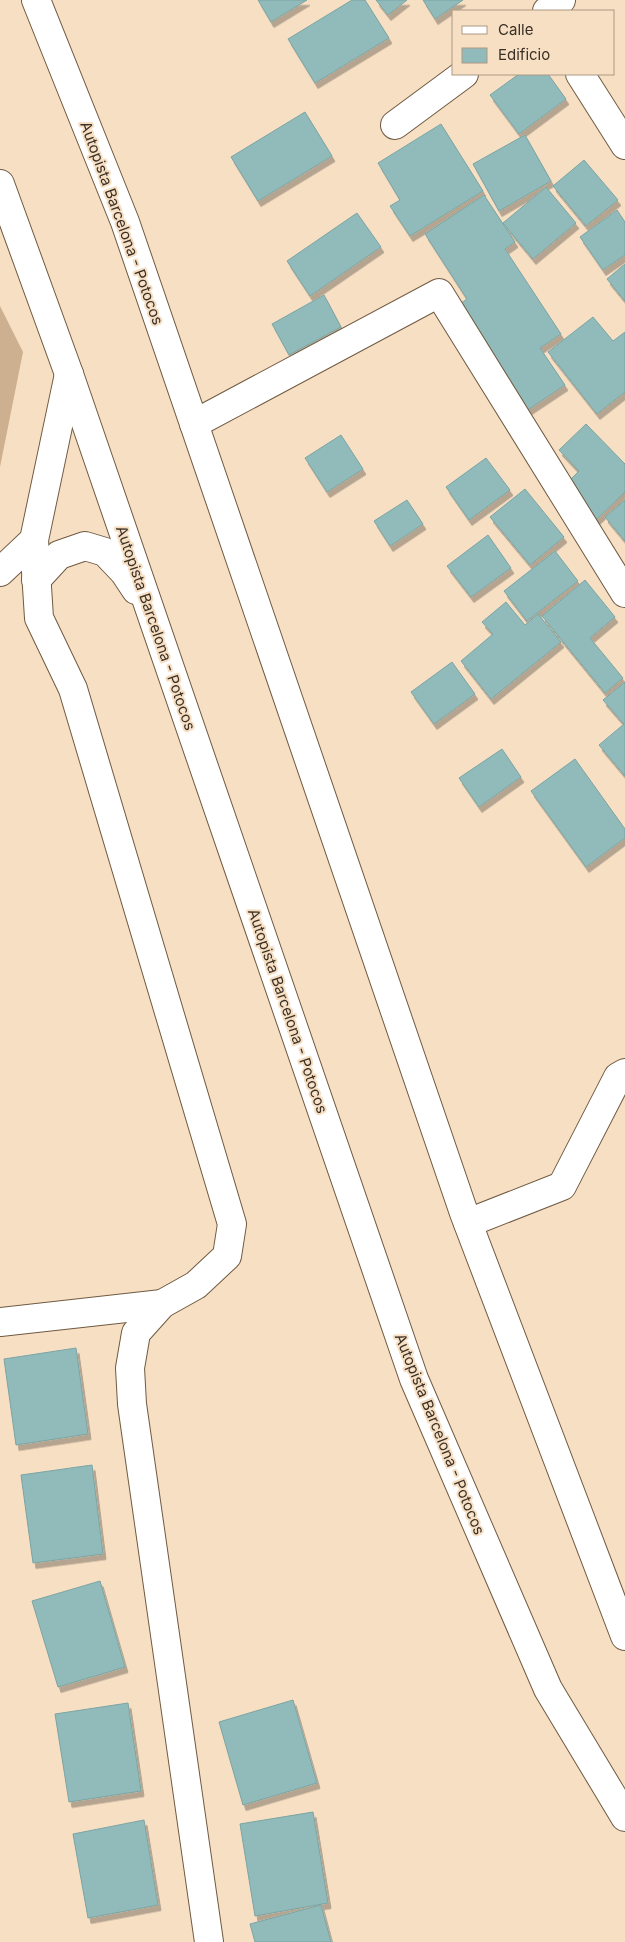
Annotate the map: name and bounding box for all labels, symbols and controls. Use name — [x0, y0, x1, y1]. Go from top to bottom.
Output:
legend — [452, 10, 615, 75]
text: Calle — [498, 20, 533, 39]
text: Edificio — [498, 45, 550, 64]
street label: Autopista Barcelona - Potocos — [76, 119, 168, 327]
street label: Autopista Barcelona - Potocos — [112, 523, 200, 733]
street label: Autopista Barcelona - Potocos — [244, 906, 332, 1116]
street label: Autopista Barcelona - Potocos — [391, 1331, 489, 1537]

